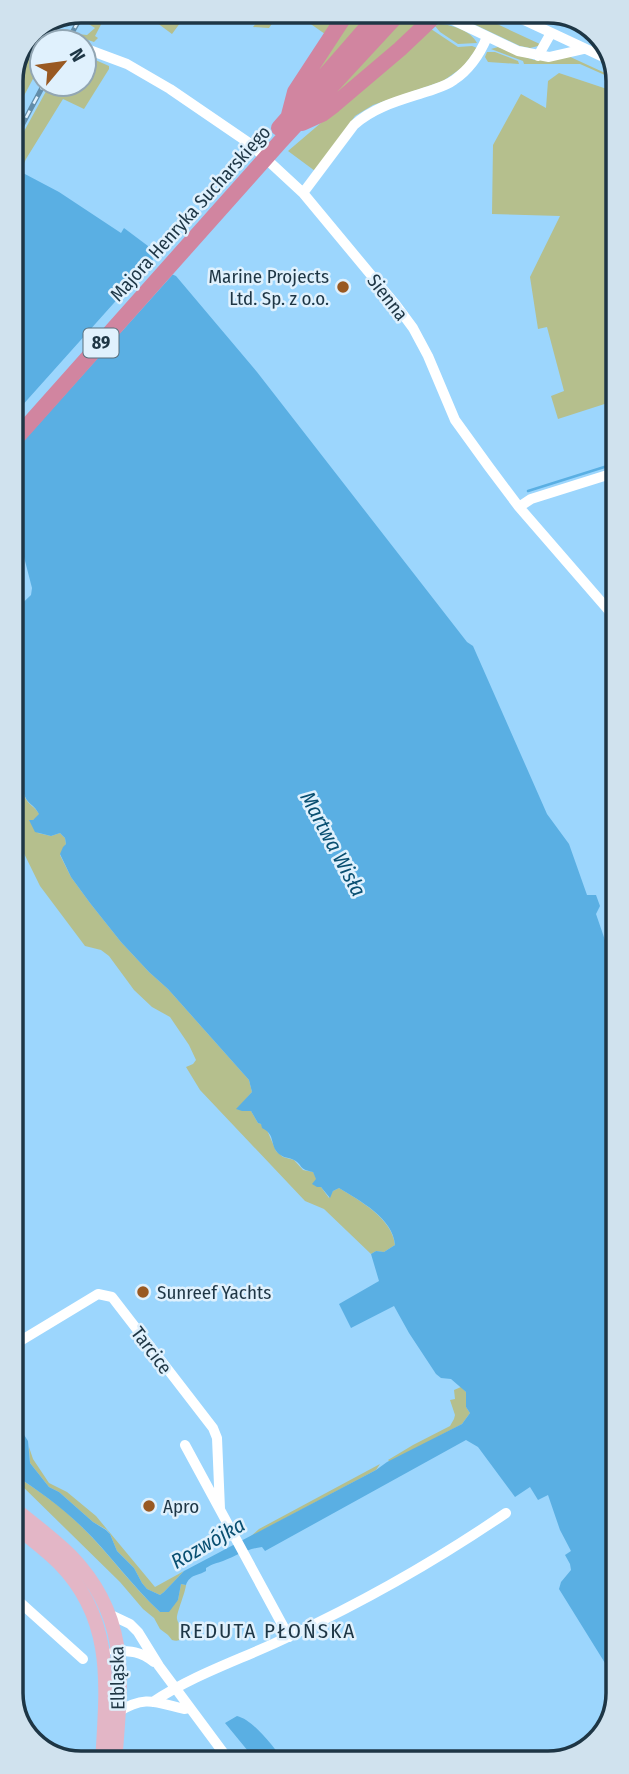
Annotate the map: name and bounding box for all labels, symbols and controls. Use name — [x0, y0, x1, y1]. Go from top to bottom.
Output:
north arrow — [28, 28, 98, 98]
text: N — [65, 44, 90, 66]
street label: Majora Henryka Sucharskiego — [105, 121, 275, 306]
place label: Marine Projects Ltd. Sp. z o.o. — [209, 265, 329, 310]
street label: Sienna — [362, 269, 413, 325]
marker: Marine Projects Ltd. Sp. z o.o. — [335, 279, 351, 295]
road number: 89 — [84, 328, 119, 358]
water label: Martwa Wisła — [294, 787, 372, 901]
place label: Sunreef Yachts — [157, 1281, 271, 1304]
marker: Sunreef Yachts — [135, 1284, 151, 1300]
street label: Tarcice — [126, 1322, 177, 1379]
place label: Apro — [163, 1495, 199, 1518]
marker: Apro — [141, 1498, 157, 1514]
water label: Rozwójka — [166, 1511, 250, 1575]
district label: REDUTA PŁOŃSKA — [180, 1618, 356, 1644]
street label: Elbląska — [105, 1646, 130, 1710]

